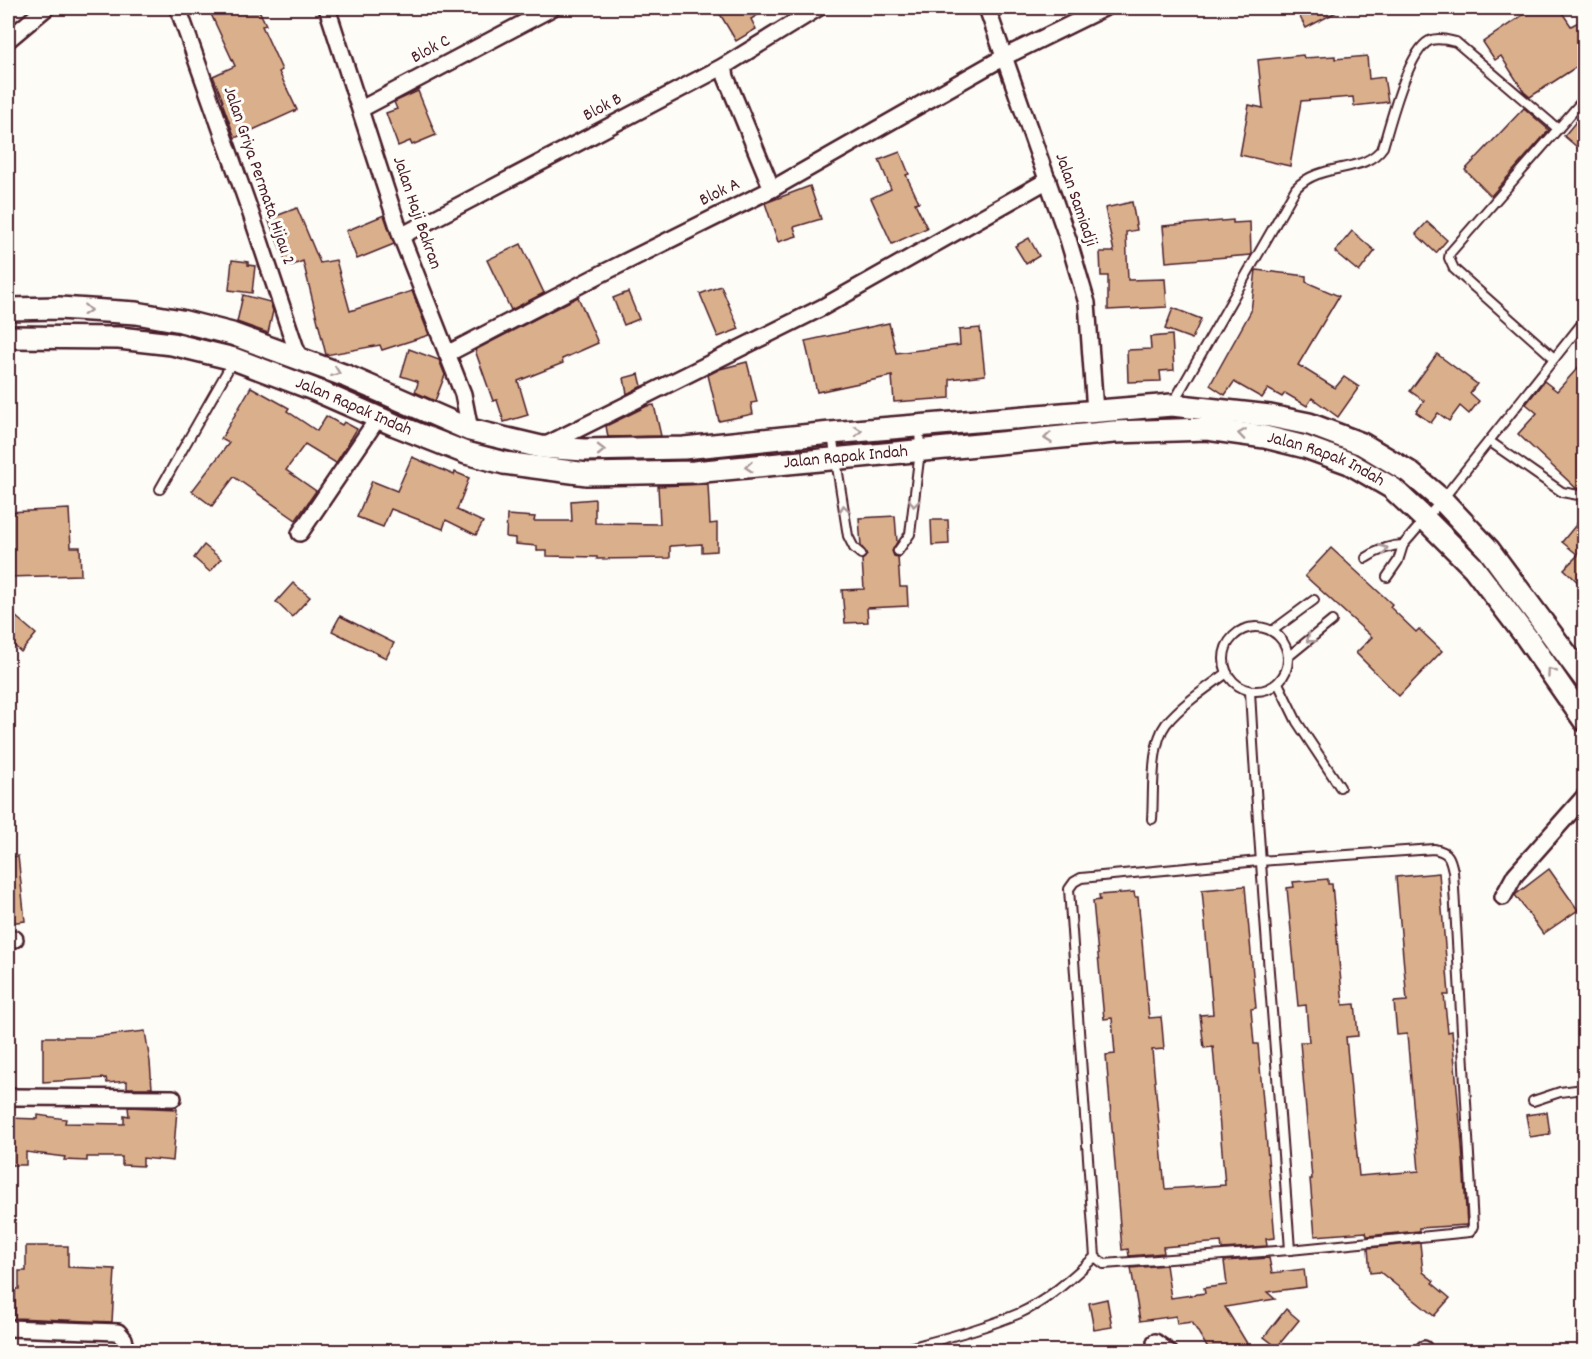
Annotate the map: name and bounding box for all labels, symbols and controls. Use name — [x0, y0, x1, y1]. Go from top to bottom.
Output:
street label: Blok C — [407, 29, 455, 71]
street label: Jalan Griya Permata Hijau 2 — [216, 83, 300, 269]
street label: Blok B — [579, 87, 627, 129]
street label: Jalan Samiadji — [1047, 150, 1103, 250]
street label: Jalan Haji Bakran — [385, 153, 447, 273]
street label: Blok A — [696, 172, 745, 213]
one-way arrow — [82, 303, 91, 316]
one-way arrow — [330, 364, 341, 377]
street label: Jalan Rapak Indah — [292, 371, 416, 443]
one-way arrow — [853, 425, 862, 438]
street label: Jalan Rapak Indah — [1264, 425, 1389, 494]
one-way arrow — [1238, 429, 1247, 441]
one-way arrow — [1043, 431, 1053, 444]
street label: Jalan Rapak Indah — [782, 439, 909, 476]
one-way arrow — [596, 443, 605, 456]
one-way arrow — [745, 460, 754, 473]
one-way arrow — [908, 499, 921, 508]
one-way arrow — [838, 504, 850, 513]
one-way arrow — [1378, 544, 1389, 556]
one-way arrow — [1306, 631, 1317, 642]
one-way arrow — [1547, 668, 1558, 679]

